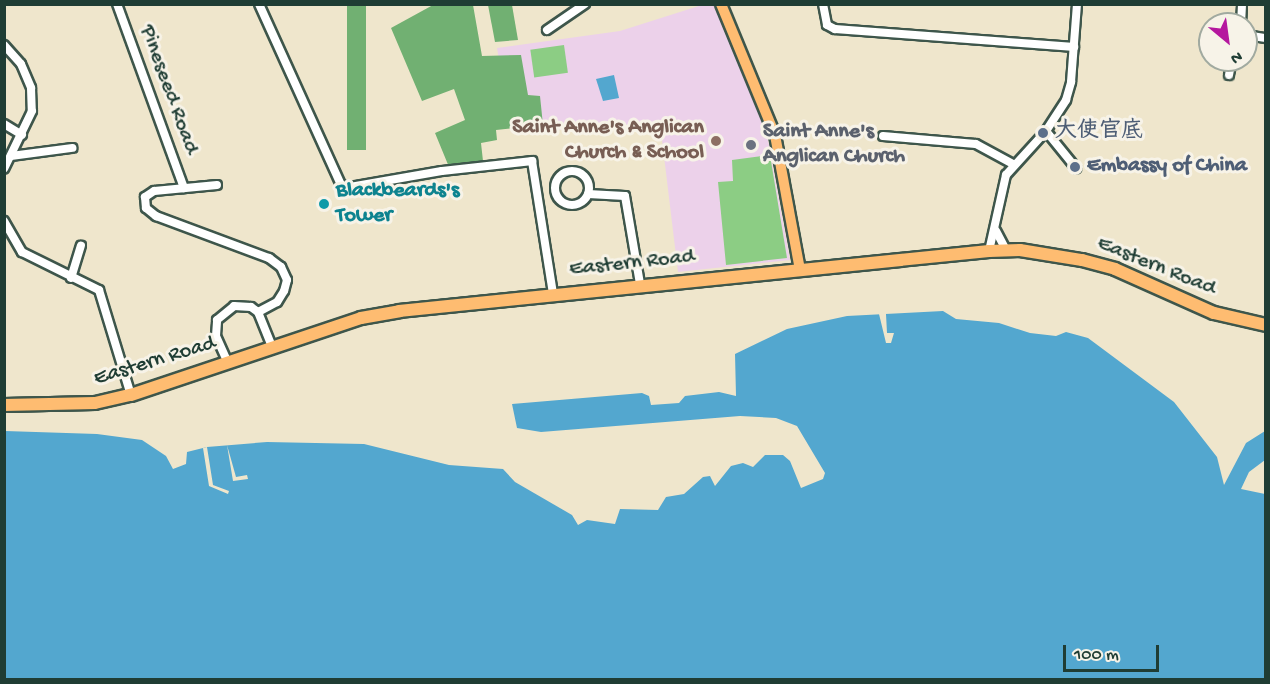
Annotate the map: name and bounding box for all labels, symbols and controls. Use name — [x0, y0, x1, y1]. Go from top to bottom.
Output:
north arrow — [1198, 12, 1258, 72]
street label: Pineseed Road — [132, 22, 204, 158]
text: N — [1227, 46, 1245, 67]
place label: Saint Anne's Anglican Church & School — [512, 115, 704, 166]
place label: Saint Anne's Anglican Church — [763, 119, 905, 170]
place label: 大使官底 — [1055, 120, 1143, 146]
marker: 大使官底 — [1036, 126, 1050, 140]
marker: Saint Anne's Anglican Church & School — [709, 134, 723, 148]
marker: Saint Anne's Anglican Church — [744, 138, 758, 152]
place label: Embassy of China — [1087, 154, 1247, 180]
marker: Embassy of China — [1068, 160, 1082, 174]
place label: Blackbeards's Tower — [336, 178, 459, 230]
marker: Blackbeards's Tower — [317, 197, 331, 211]
street label: Eastern Road — [1093, 231, 1219, 303]
street label: Eastern Road — [568, 244, 696, 284]
street label: Eastern Road — [91, 331, 219, 393]
scale bar — [1066, 633, 1162, 671]
text: 100 m — [1074, 645, 1119, 666]

